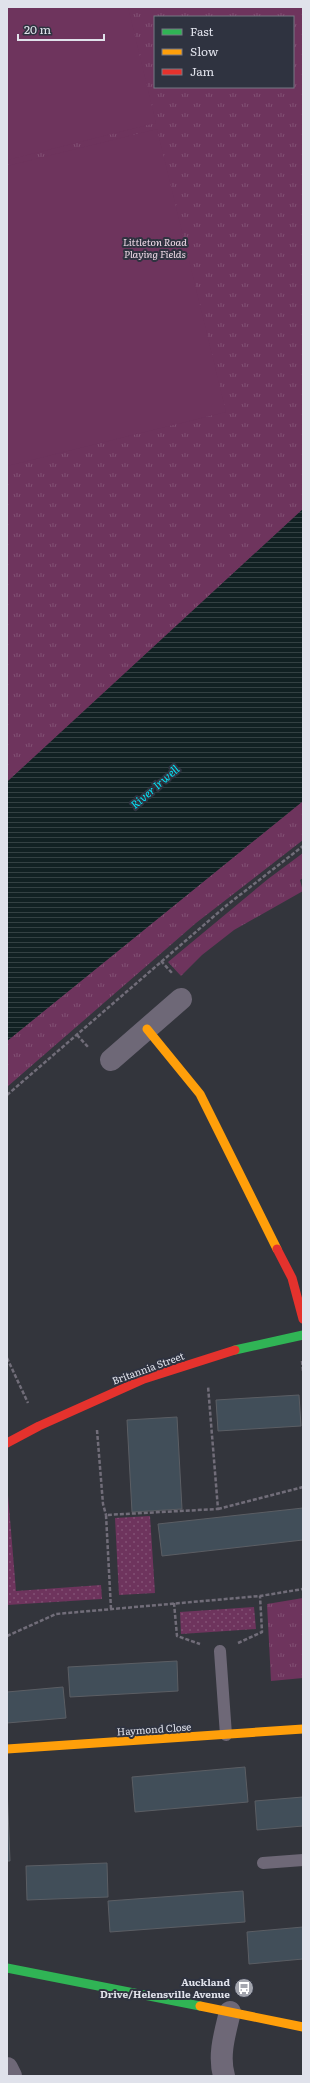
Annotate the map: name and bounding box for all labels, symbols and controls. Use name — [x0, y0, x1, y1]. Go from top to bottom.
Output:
scale bar — [18, 16, 104, 42]
legend — [154, 16, 294, 88]
text: 20 m — [24, 20, 51, 38]
text: Fast — [190, 22, 214, 40]
text: Slow — [190, 42, 219, 60]
text: Jam — [190, 62, 215, 80]
park label: Littleton Road Playing Fields — [123, 234, 187, 261]
water label: River Irwell — [127, 760, 183, 812]
street label: Britannia Street — [110, 1347, 186, 1388]
street label: Haymond Close — [116, 1718, 192, 1739]
place label: Auckland Drive/Helensville Avenue — [100, 1974, 230, 2001]
bus stop icon: Auckland Drive/Helensville Avenue — [233, 1977, 255, 1999]

